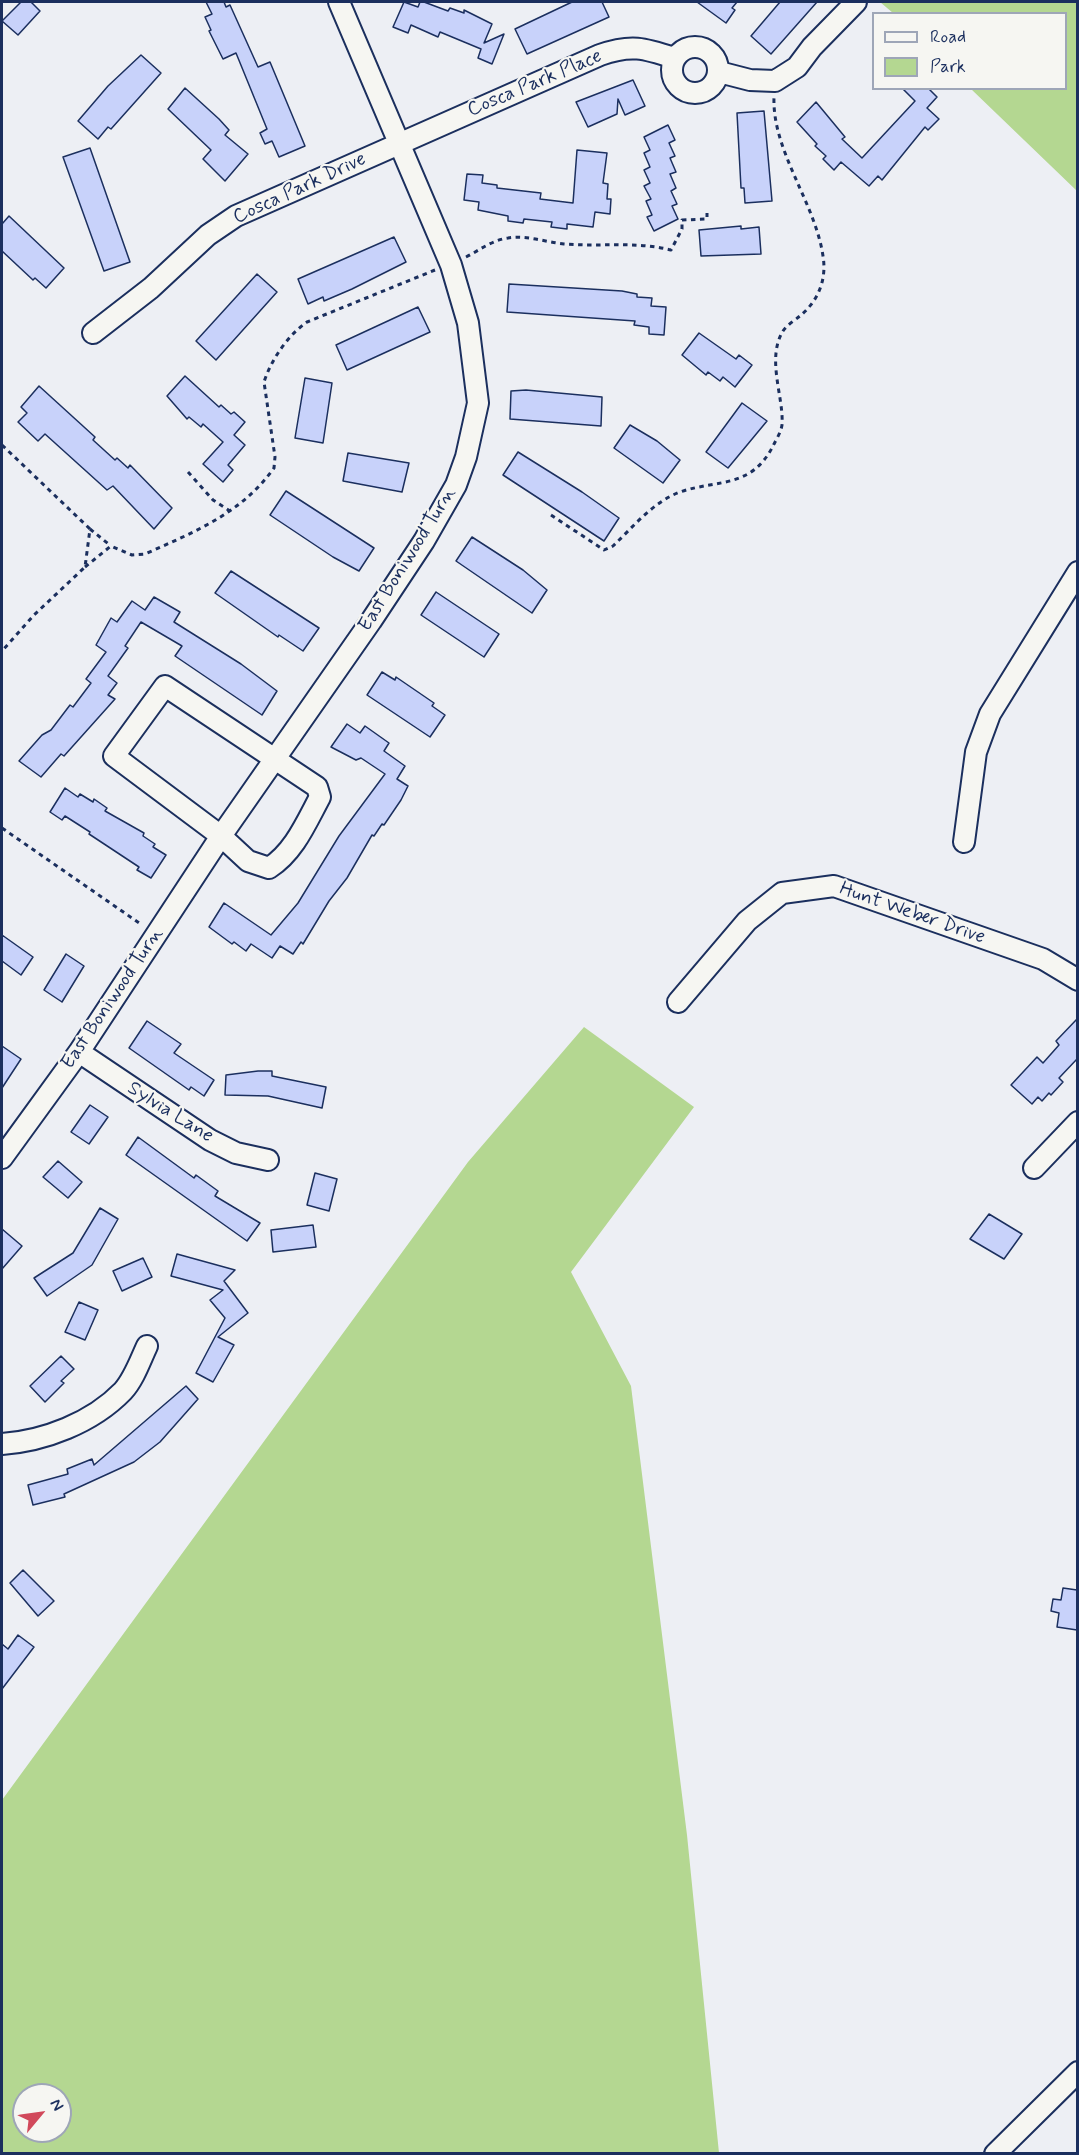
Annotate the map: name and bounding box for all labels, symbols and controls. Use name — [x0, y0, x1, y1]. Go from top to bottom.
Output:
legend — [872, 12, 1067, 90]
text: Road — [930, 25, 966, 49]
street label: Cosca Park Place — [464, 45, 606, 123]
text: Park — [930, 55, 966, 79]
street label: Cosca Park Drive — [230, 148, 370, 230]
street label: East Boniwood Turn — [354, 483, 462, 637]
street label: Hunt Weber Drive — [836, 878, 988, 950]
street label: East Boniwood Turn — [57, 924, 169, 1074]
street label: Sylvia Lane — [122, 1077, 218, 1149]
north arrow — [12, 2083, 72, 2143]
text: N — [45, 2095, 68, 2115]

